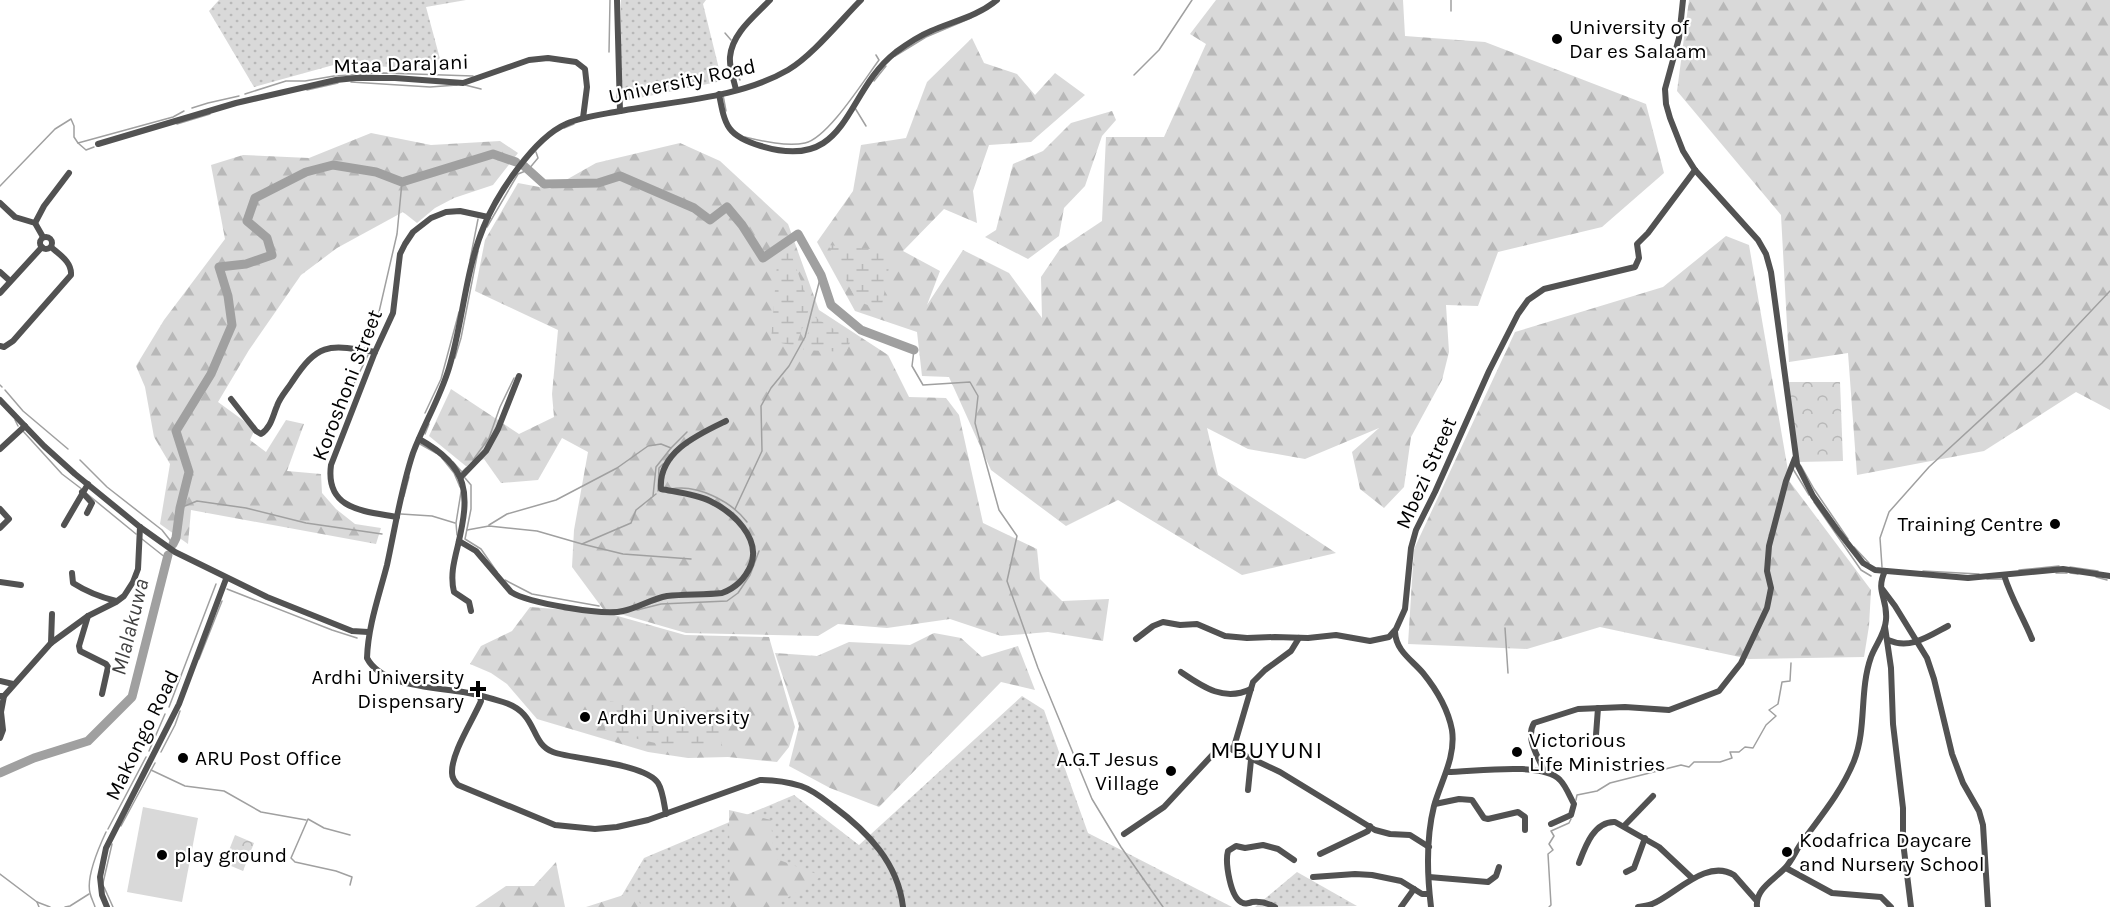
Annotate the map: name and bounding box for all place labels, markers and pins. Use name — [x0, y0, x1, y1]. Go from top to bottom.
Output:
place label: University of Dar es Salaam — [1569, 15, 1707, 63]
marker: University of Dar es Salaam — [1550, 32, 1564, 46]
place label: Training Centre — [1898, 512, 2043, 536]
marker: Training Centre — [2048, 517, 2062, 531]
place label: Ardhi University Dispensary — [311, 665, 464, 713]
marker: Ardhi University Dispensary — [469, 680, 487, 698]
place label: Ardhi University — [597, 705, 750, 729]
marker: Ardhi University — [578, 710, 592, 724]
place label: Victorious Life Ministries — [1529, 728, 1666, 776]
marker: Victorious Life Ministries — [1510, 745, 1524, 759]
place label: ARU Post Office — [195, 746, 341, 770]
place label: A.G.T Jesus Village — [1056, 747, 1159, 795]
marker: ARU Post Office — [176, 751, 190, 765]
marker: A.G.T Jesus Village — [1164, 764, 1178, 778]
place label: Kodafrica Daycare and Nursery School — [1799, 828, 1985, 876]
place label: play ground — [174, 843, 287, 867]
marker: Kodafrica Daycare and Nursery School — [1780, 845, 1794, 859]
marker: play ground — [155, 848, 169, 862]

